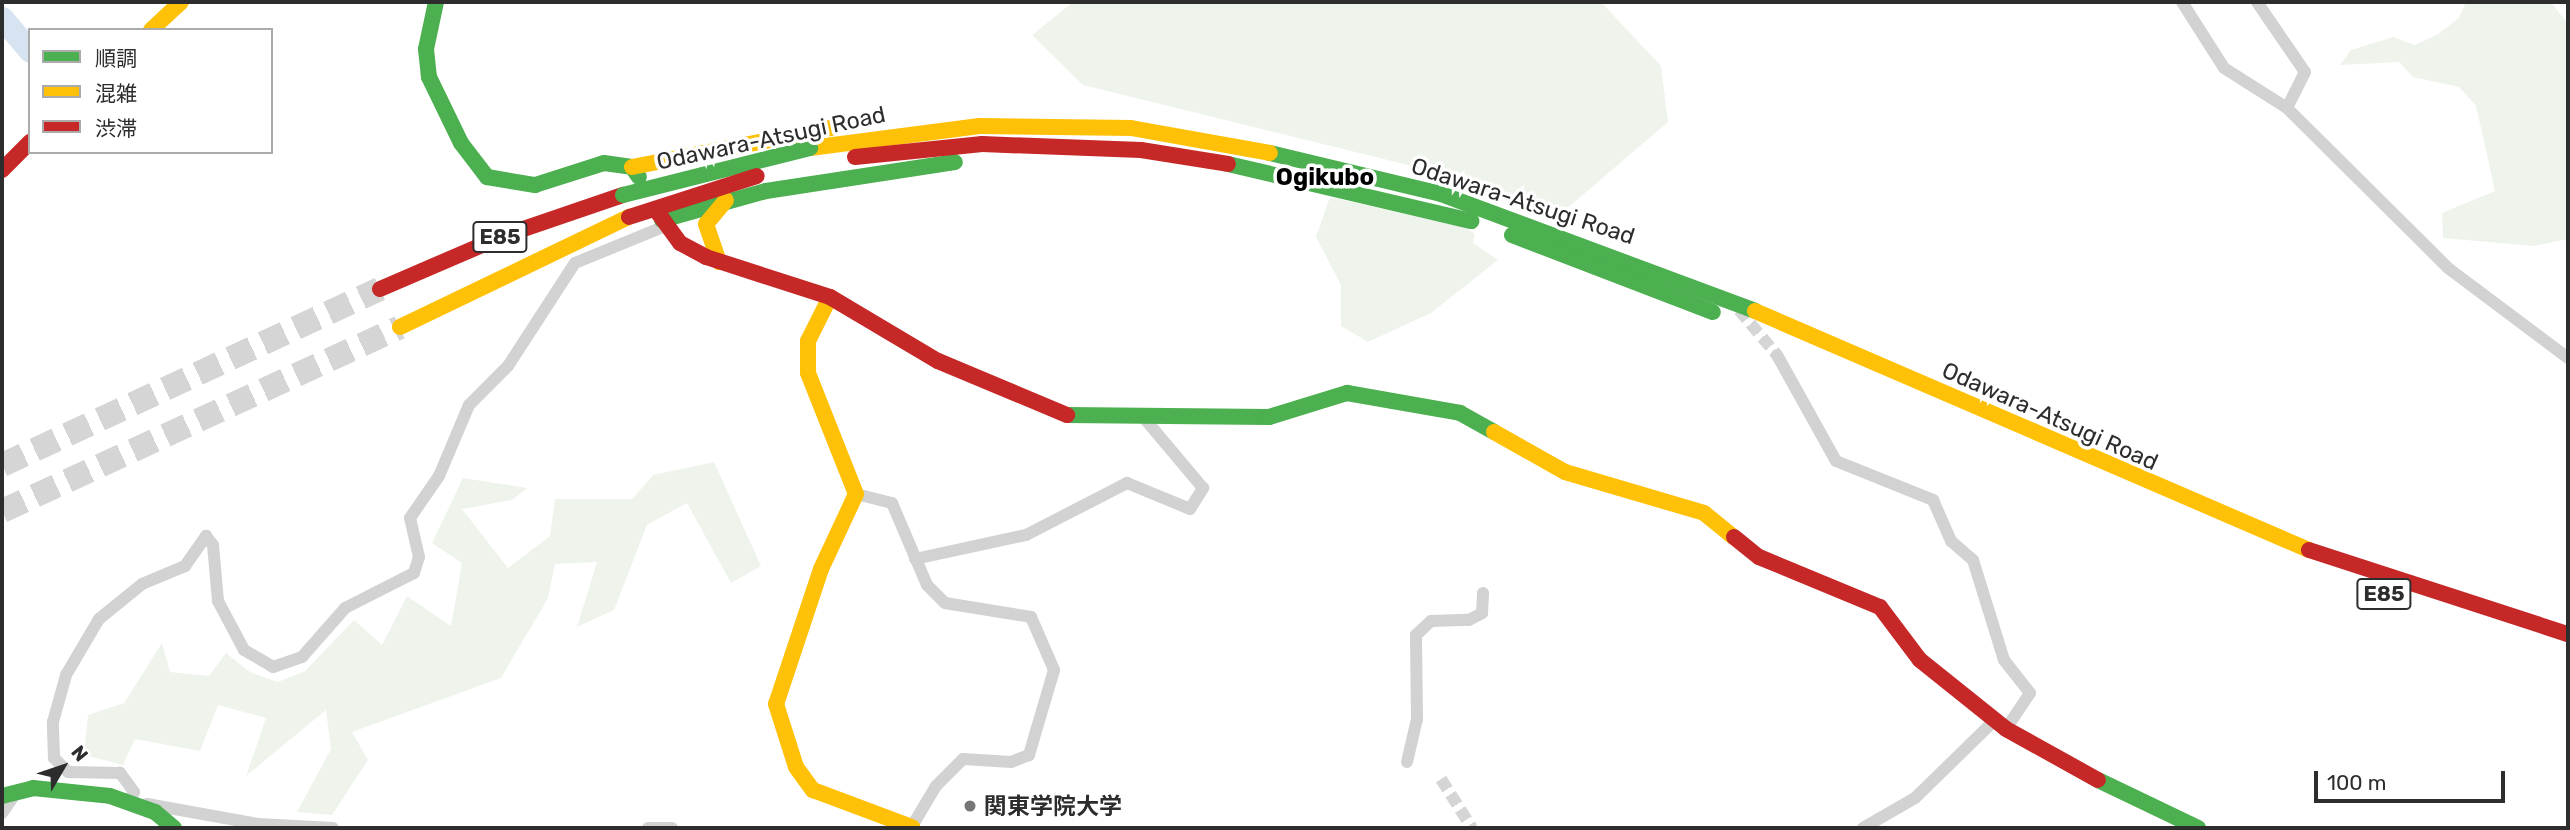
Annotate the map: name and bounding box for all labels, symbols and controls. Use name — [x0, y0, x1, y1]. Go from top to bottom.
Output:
legend — [28, 28, 273, 154]
text: 順調 — [95, 46, 137, 71]
text: 混雑 — [95, 81, 137, 106]
street label: Odawara-Atsugi Road — [654, 100, 888, 176]
text: 渋滞 — [95, 116, 137, 141]
street label: Odawara-Atsugi Road — [1408, 152, 1638, 250]
district label: Ogikubo — [1276, 164, 1374, 192]
road number: E85 — [472, 219, 528, 254]
street label: Odawara-Atsugi Road — [1938, 356, 2162, 476]
road number: E85 — [2356, 576, 2412, 612]
north arrow — [28, 732, 98, 802]
text: N — [66, 741, 93, 766]
scale bar — [2318, 756, 2509, 800]
text: 100 m — [2327, 770, 2386, 795]
place label: 関東学院大学 — [984, 792, 1122, 820]
marker: 関東学院大学 — [962, 798, 978, 814]

